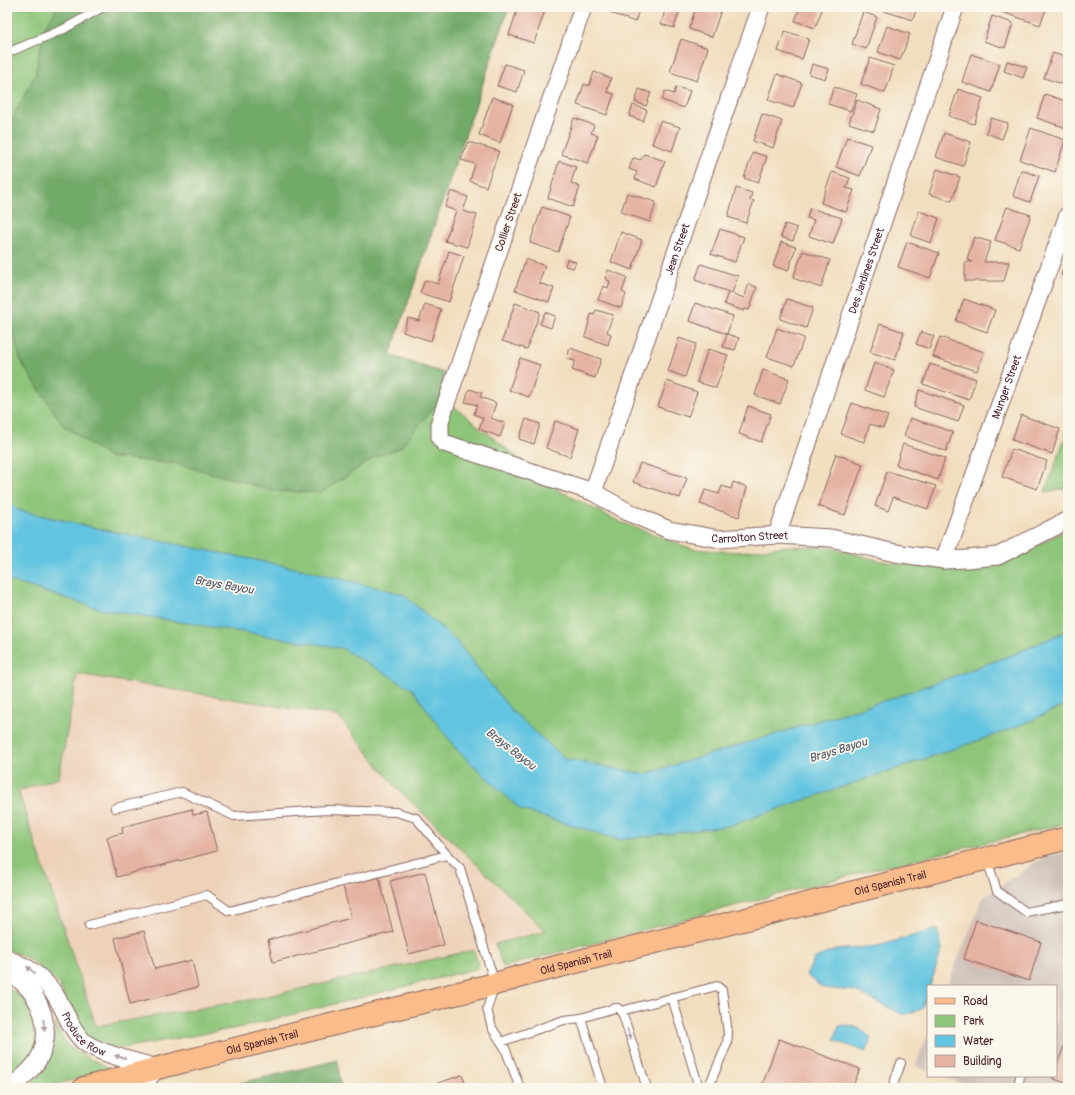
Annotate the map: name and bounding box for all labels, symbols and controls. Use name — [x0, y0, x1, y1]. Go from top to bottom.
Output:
street label: Collier Street — [492, 190, 525, 253]
street label: Jean Street — [663, 221, 693, 277]
street label: Des Jardines Street — [846, 226, 887, 315]
street label: Munger Street — [989, 353, 1024, 421]
street label: Carrolton Street — [710, 529, 789, 546]
water label: Brays Bayou — [193, 573, 256, 598]
water label: Brays Bayou — [483, 725, 540, 774]
water label: Brays Bayou — [807, 734, 870, 766]
street label: Old Spanish Trail — [853, 868, 928, 899]
street label: Old Spanish Trail — [539, 947, 614, 978]
one-way arrow — [25, 966, 36, 975]
legend — [927, 985, 1057, 1077]
text: Road — [963, 994, 988, 1009]
street label: Produce Row — [58, 1010, 108, 1059]
text: Park — [963, 1014, 984, 1029]
one-way arrow — [41, 1019, 48, 1031]
street label: Old Spanish Trail — [225, 1027, 300, 1058]
one-way arrow — [626, 1028, 632, 1040]
text: Water — [963, 1034, 994, 1049]
one-way arrow — [114, 1054, 126, 1060]
text: Building — [963, 1054, 1002, 1069]

